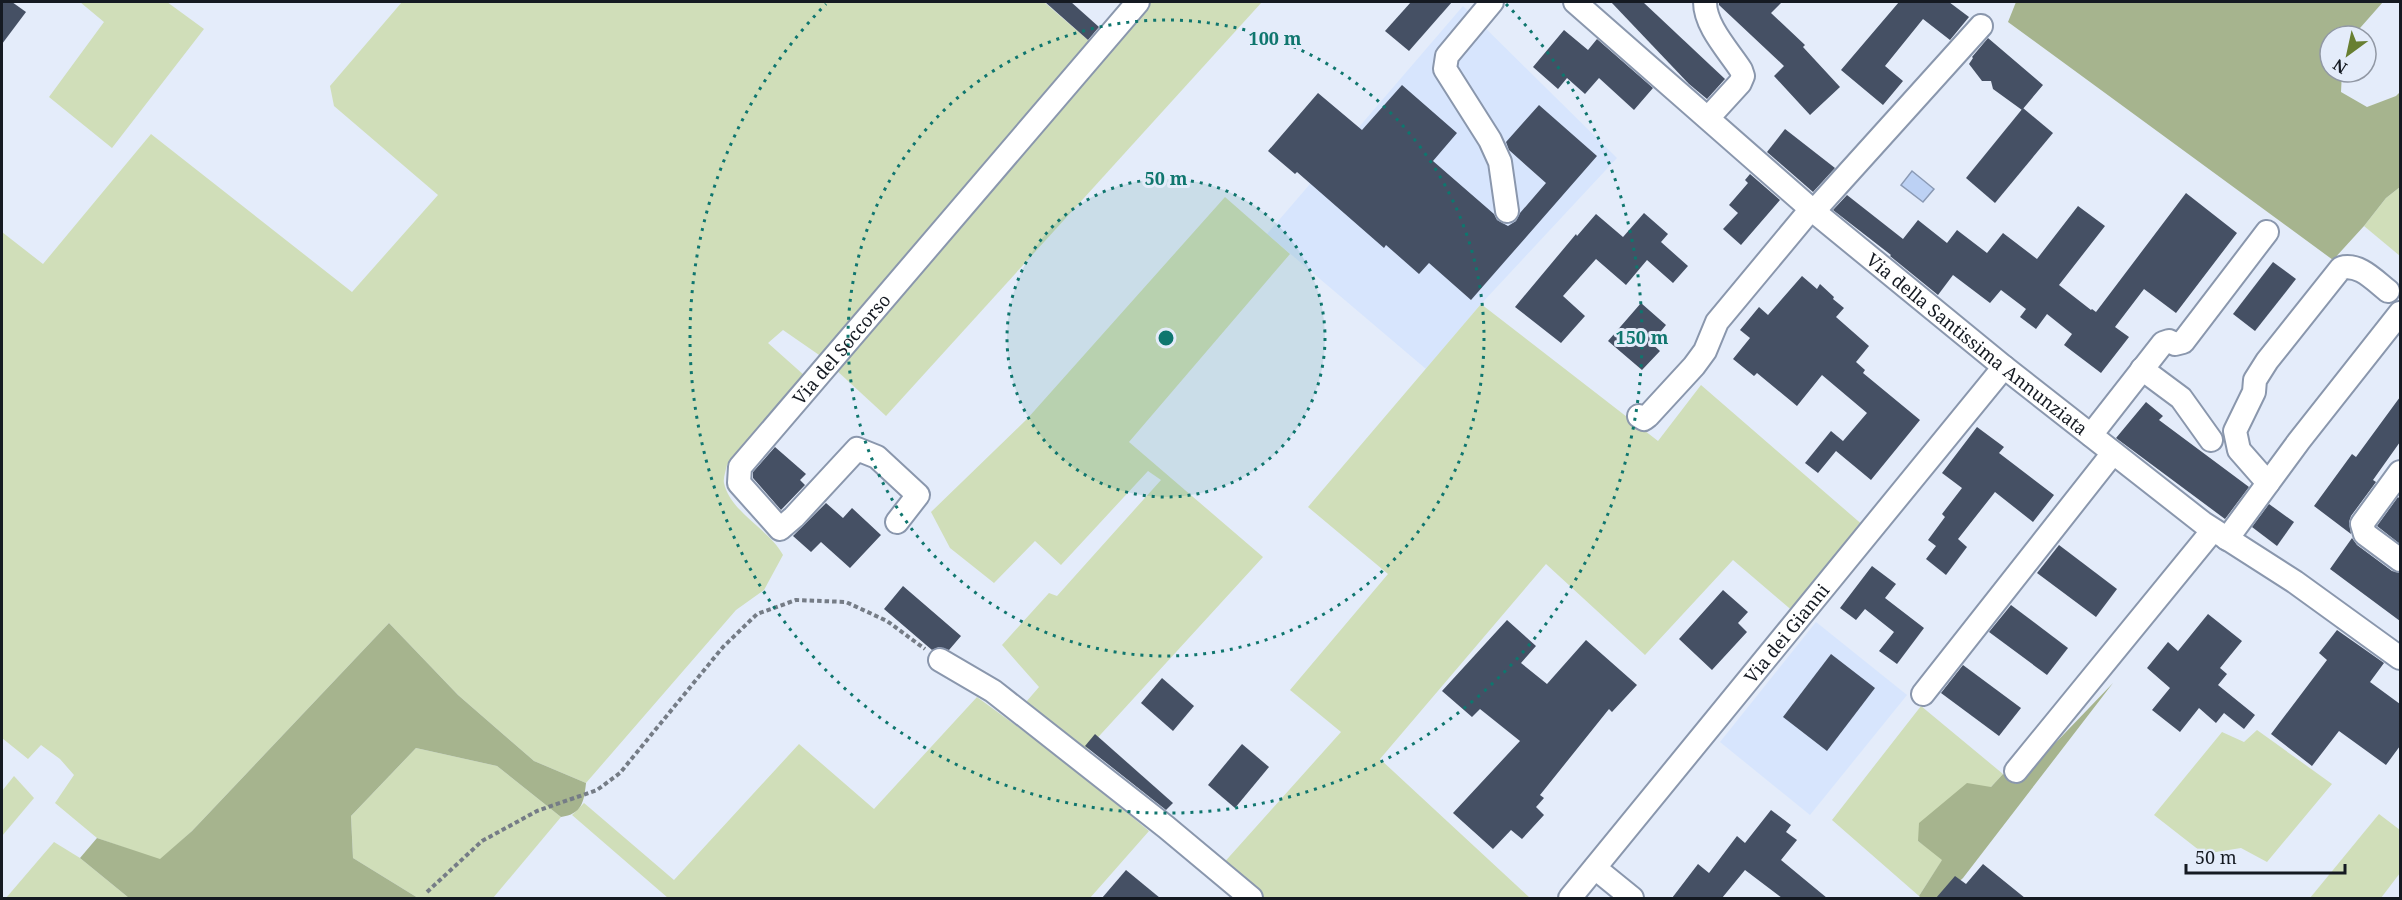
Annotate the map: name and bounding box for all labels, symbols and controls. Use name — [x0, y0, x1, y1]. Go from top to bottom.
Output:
north arrow — [2318, 24, 2378, 84]
text: 100 m — [1249, 26, 1302, 50]
text: N — [2328, 54, 2351, 79]
text: 50 m — [1145, 166, 1188, 190]
street label: Via della Santissima Annunziata — [1862, 247, 2093, 440]
street label: Via del Soccorso — [787, 288, 895, 409]
text: 150 m — [1616, 325, 1669, 349]
centre of rings — [1156, 328, 1176, 348]
street label: Via dei Gianni — [1739, 578, 1834, 688]
scale bar — [2186, 837, 2345, 875]
text: 50 m — [2195, 845, 2237, 869]

